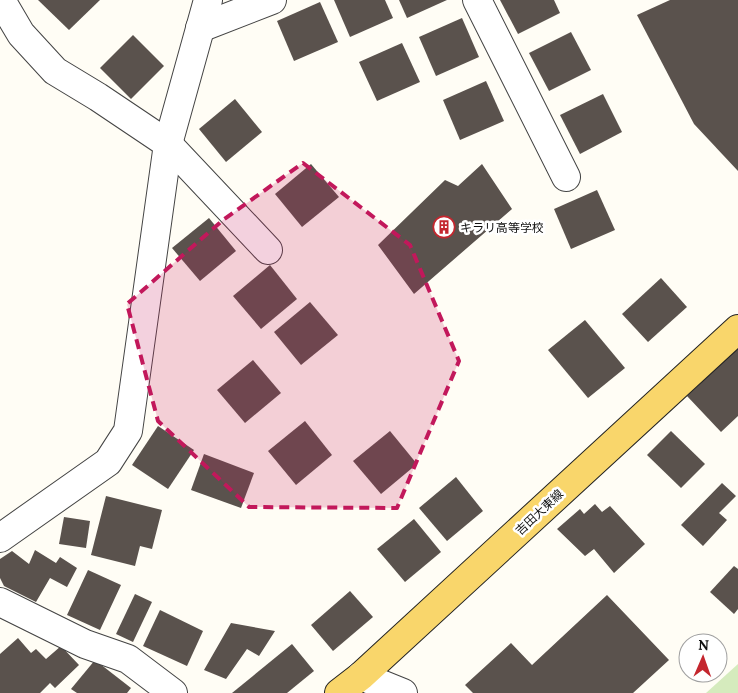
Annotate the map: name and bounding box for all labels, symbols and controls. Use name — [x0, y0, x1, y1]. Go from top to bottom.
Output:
building icon: キラリ高等学校 — [432, 215, 456, 239]
place label: キラリ高等学校 — [460, 220, 544, 235]
street label: 吉田大東線 — [512, 486, 566, 538]
north arrow — [678, 633, 728, 683]
text: N — [698, 636, 709, 654]

